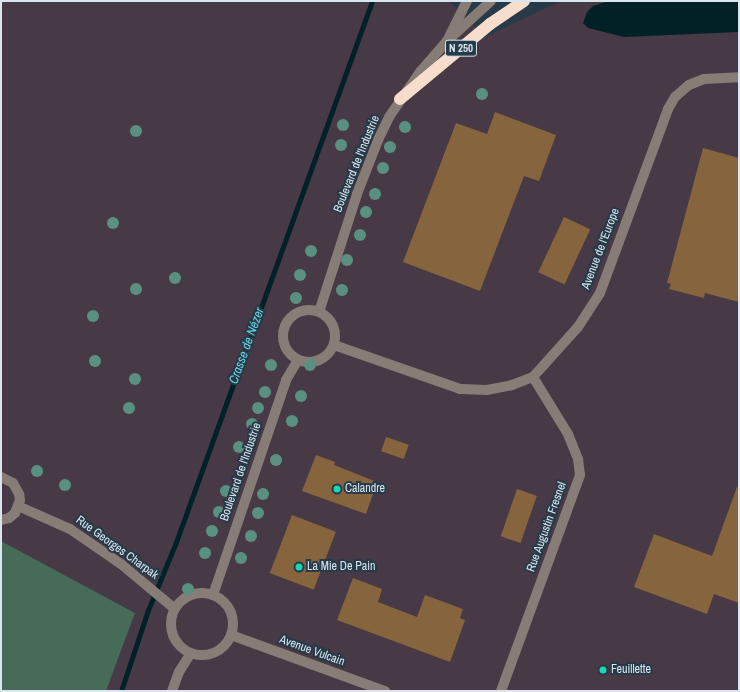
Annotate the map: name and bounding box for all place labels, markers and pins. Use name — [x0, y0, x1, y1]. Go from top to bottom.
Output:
place label: Calandre — [345, 482, 385, 496]
marker: Calandre — [332, 484, 342, 494]
place label: La Mie De Pain — [307, 560, 375, 574]
marker: La Mie De Pain — [294, 562, 304, 572]
place label: Feuillette — [611, 663, 651, 677]
marker: Feuillette — [598, 665, 608, 675]

